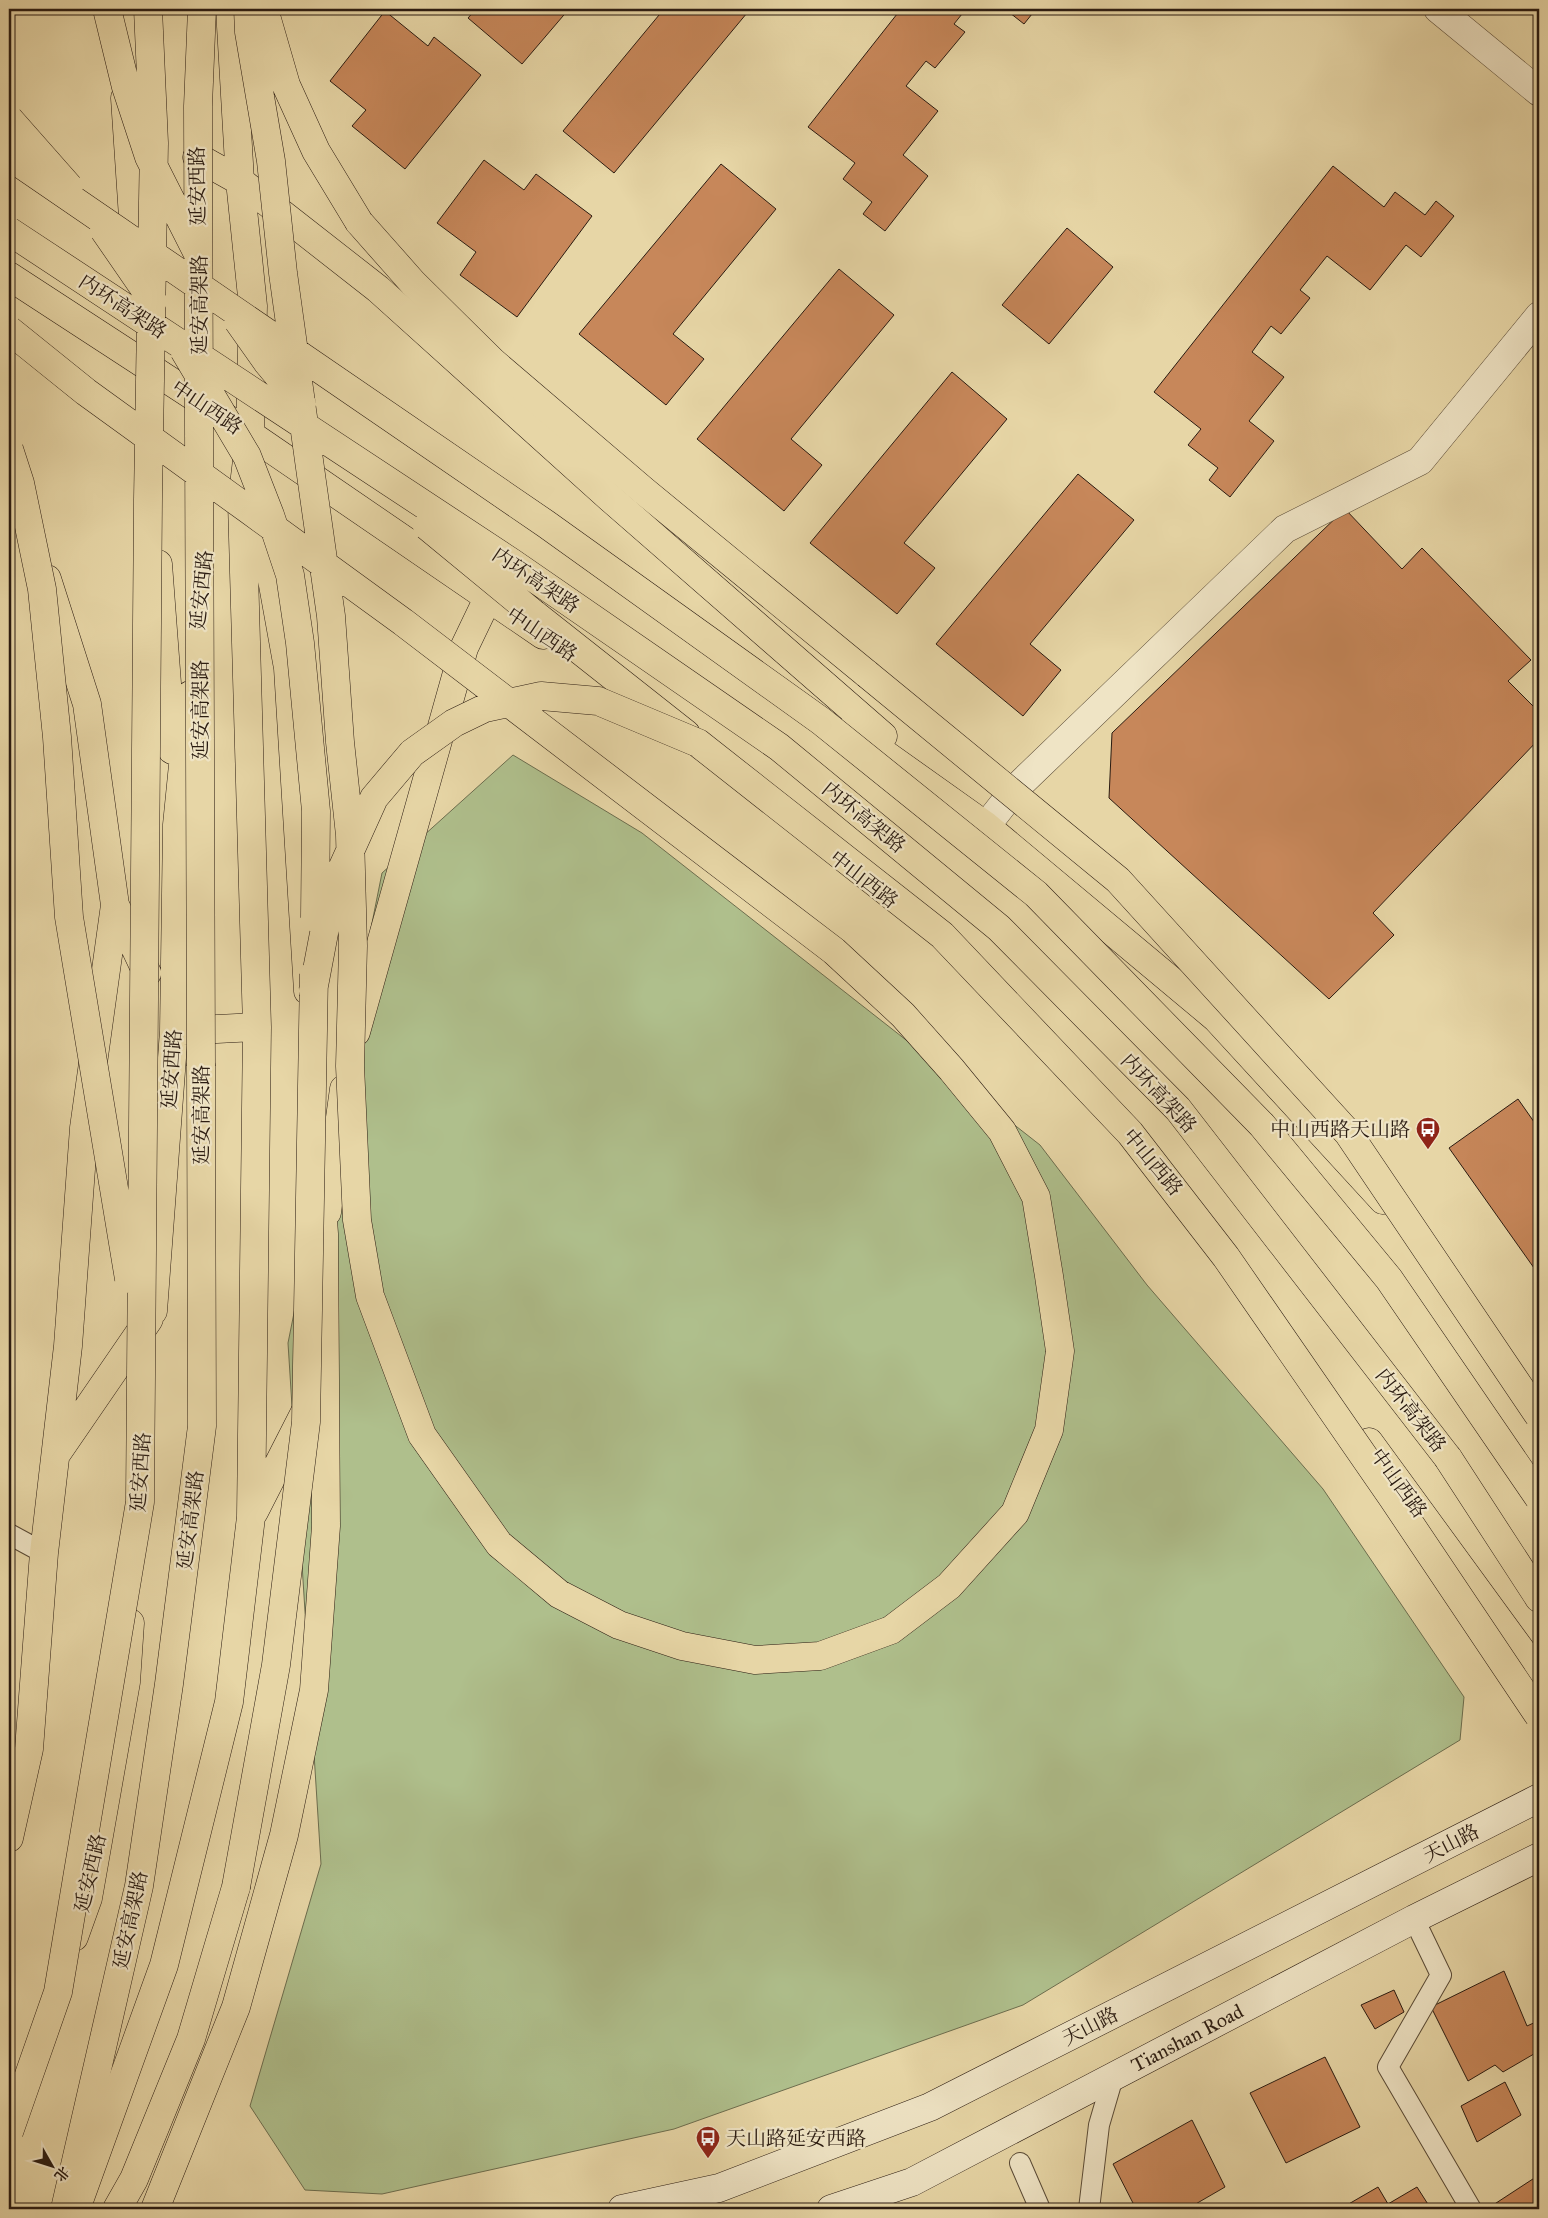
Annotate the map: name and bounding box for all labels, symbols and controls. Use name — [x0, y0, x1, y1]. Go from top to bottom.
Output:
street label: 延安西路 — [184, 146, 210, 226]
street label: 延安高架路 — [187, 255, 211, 355]
street label: 内环高架路 — [75, 269, 171, 343]
street label: 中山西路 — [167, 375, 247, 439]
street label: 内环高架路 — [488, 542, 584, 618]
street label: 延安西路 — [185, 549, 217, 631]
street label: 中山西路 — [502, 602, 582, 666]
street label: 延安高架路 — [188, 660, 212, 760]
street label: 内环高架路 — [818, 776, 910, 858]
street label: 中山西路 — [825, 845, 903, 913]
street label: 延安西路 — [156, 1028, 186, 1110]
street label: 内环高架路 — [1116, 1048, 1202, 1138]
street label: 延安高架路 — [189, 1065, 213, 1165]
bus stop icon: 中山西路天山路 — [1415, 1116, 1441, 1150]
place label: 中山西路天山路 — [1270, 1117, 1410, 1141]
street label: 中山西路 — [1118, 1124, 1188, 1200]
street label: 内环高架路 — [1371, 1363, 1451, 1457]
street label: 延安西路 — [125, 1431, 155, 1513]
street label: 中山西路 — [1366, 1444, 1432, 1522]
street label: 延安高架路 — [172, 1469, 208, 1571]
street label: 天山路 — [1419, 1819, 1483, 1867]
street label: 延安西路 — [69, 1831, 111, 1915]
street label: 延安高架路 — [108, 1869, 152, 1971]
street label: Tianshan Road — [1127, 1999, 1247, 2077]
street label: 天山路 — [1058, 2002, 1122, 2050]
bus stop icon: 天山路延安西路 — [695, 2125, 721, 2159]
place label: 天山路延安西路 — [726, 2126, 866, 2150]
north arrow — [28, 2140, 78, 2190]
text: 北 — [51, 2163, 73, 2185]

